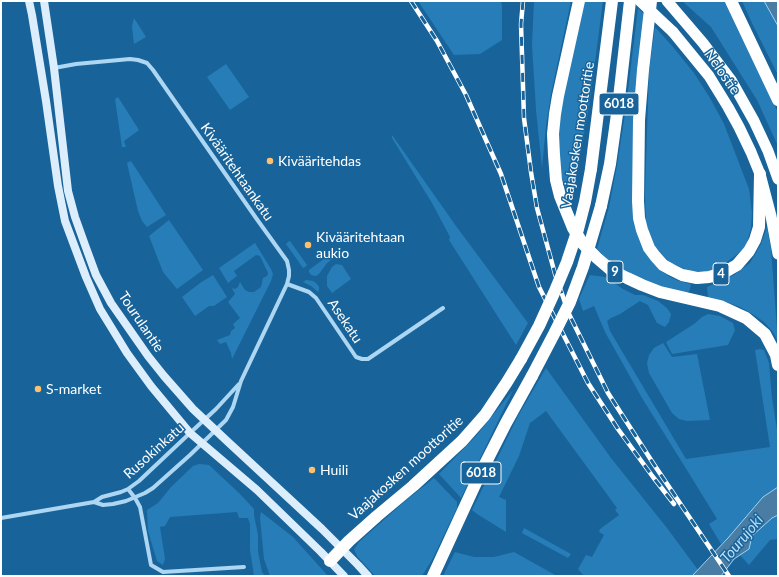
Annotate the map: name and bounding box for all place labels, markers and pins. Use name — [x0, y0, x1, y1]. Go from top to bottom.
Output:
place label: Kivääritehdas — [278, 153, 361, 169]
marker: Kivääritehdas — [265, 156, 275, 166]
place label: Kivääritehtaan aukio — [316, 229, 405, 262]
marker: Kivääritehtaan aukio — [303, 240, 313, 250]
place label: S-market — [46, 381, 101, 397]
marker: S-market — [33, 384, 43, 394]
place label: Huili — [320, 462, 348, 478]
marker: Huili — [307, 465, 317, 475]

